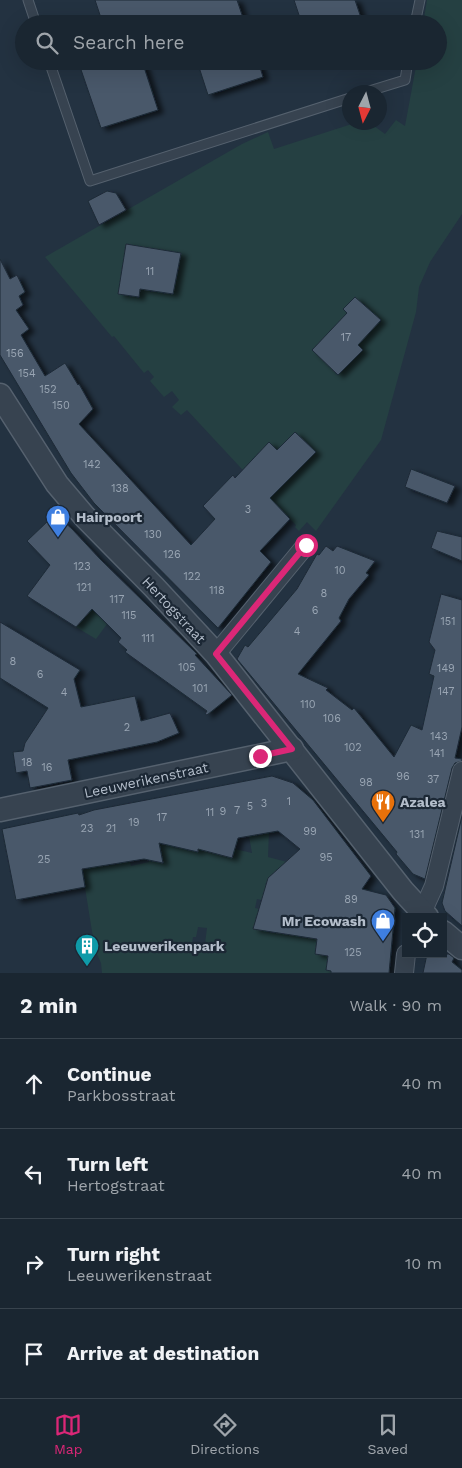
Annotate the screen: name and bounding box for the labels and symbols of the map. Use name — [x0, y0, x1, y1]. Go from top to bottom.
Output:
north arrow — [342, 85, 387, 130]
house number: 11 — [146, 265, 154, 278]
house number: 17 — [341, 331, 351, 344]
house number: 156 — [6, 347, 24, 360]
house number: 154 — [18, 367, 36, 380]
house number: 152 — [39, 383, 57, 396]
house number: 150 — [52, 399, 70, 412]
house number: 142 — [83, 458, 101, 471]
house number: 138 — [111, 482, 129, 495]
house number: 3 — [245, 503, 251, 516]
shop icon: Hairpoort — [45, 504, 71, 538]
place label: Hairpoort — [76, 509, 142, 525]
house number: 130 — [144, 528, 162, 541]
route start — [295, 534, 318, 557]
house number: 126 — [163, 548, 181, 561]
house number: 123 — [73, 560, 91, 573]
house number: 10 — [334, 564, 346, 577]
house number: 122 — [183, 570, 201, 583]
street label: Hertogstraat — [139, 573, 209, 647]
house number: 121 — [77, 581, 92, 594]
house number: 118 — [209, 584, 225, 597]
house number: 8 — [321, 587, 328, 600]
house number: 117 — [110, 593, 124, 606]
house number: 6 — [312, 604, 319, 617]
house number: 115 — [122, 609, 136, 622]
house number: 151 — [441, 615, 455, 628]
house number: 4 — [294, 625, 301, 638]
house number: 111 — [142, 632, 154, 645]
house number: 8 — [10, 655, 17, 668]
house number: 105 — [178, 661, 196, 674]
house number: 149 — [437, 662, 455, 675]
house number: 6 — [37, 668, 44, 681]
house number: 101 — [192, 682, 208, 695]
house number: 147 — [438, 685, 454, 698]
house number: 4 — [61, 686, 68, 699]
house number: 110 — [300, 698, 316, 711]
house number: 106 — [323, 712, 341, 725]
house number: 2 — [124, 721, 130, 734]
house number: 143 — [430, 730, 448, 743]
house number: 102 — [344, 741, 362, 754]
route end — [249, 745, 272, 768]
house number: 141 — [429, 747, 445, 760]
house number: 18 — [21, 756, 33, 769]
street label: Leeuwerikenstraat — [82, 759, 210, 801]
house number: 16 — [42, 761, 53, 774]
house number: 96 — [396, 770, 410, 783]
house number: 37 — [427, 773, 439, 786]
house number: 98 — [359, 776, 373, 789]
restaurant icon: Azalea — [370, 789, 396, 823]
place label: Azalea — [400, 794, 446, 810]
house number: 1 — [287, 795, 291, 808]
house number: 3 — [261, 797, 267, 810]
house number: 5 — [247, 800, 253, 813]
house number: 7 — [234, 804, 240, 817]
house number: 9 — [220, 805, 227, 818]
house number: 11 — [206, 806, 214, 819]
house number: 17 — [157, 811, 167, 824]
house number: 19 — [128, 816, 140, 829]
house number: 23 — [81, 822, 93, 835]
house number: 21 — [106, 822, 116, 835]
house number: 99 — [303, 825, 317, 838]
house number: 131 — [410, 828, 425, 841]
house number: 95 — [319, 851, 333, 864]
house number: 25 — [38, 853, 50, 866]
house number: 89 — [344, 893, 358, 906]
shop icon: Mr Ecowash — [370, 908, 396, 942]
place label: Mr Ecowash — [282, 913, 366, 929]
building icon: Leeuwerikenpark — [74, 933, 100, 967]
place label: Leeuwerikenpark — [104, 938, 225, 954]
house number: 125 — [344, 946, 362, 959]

